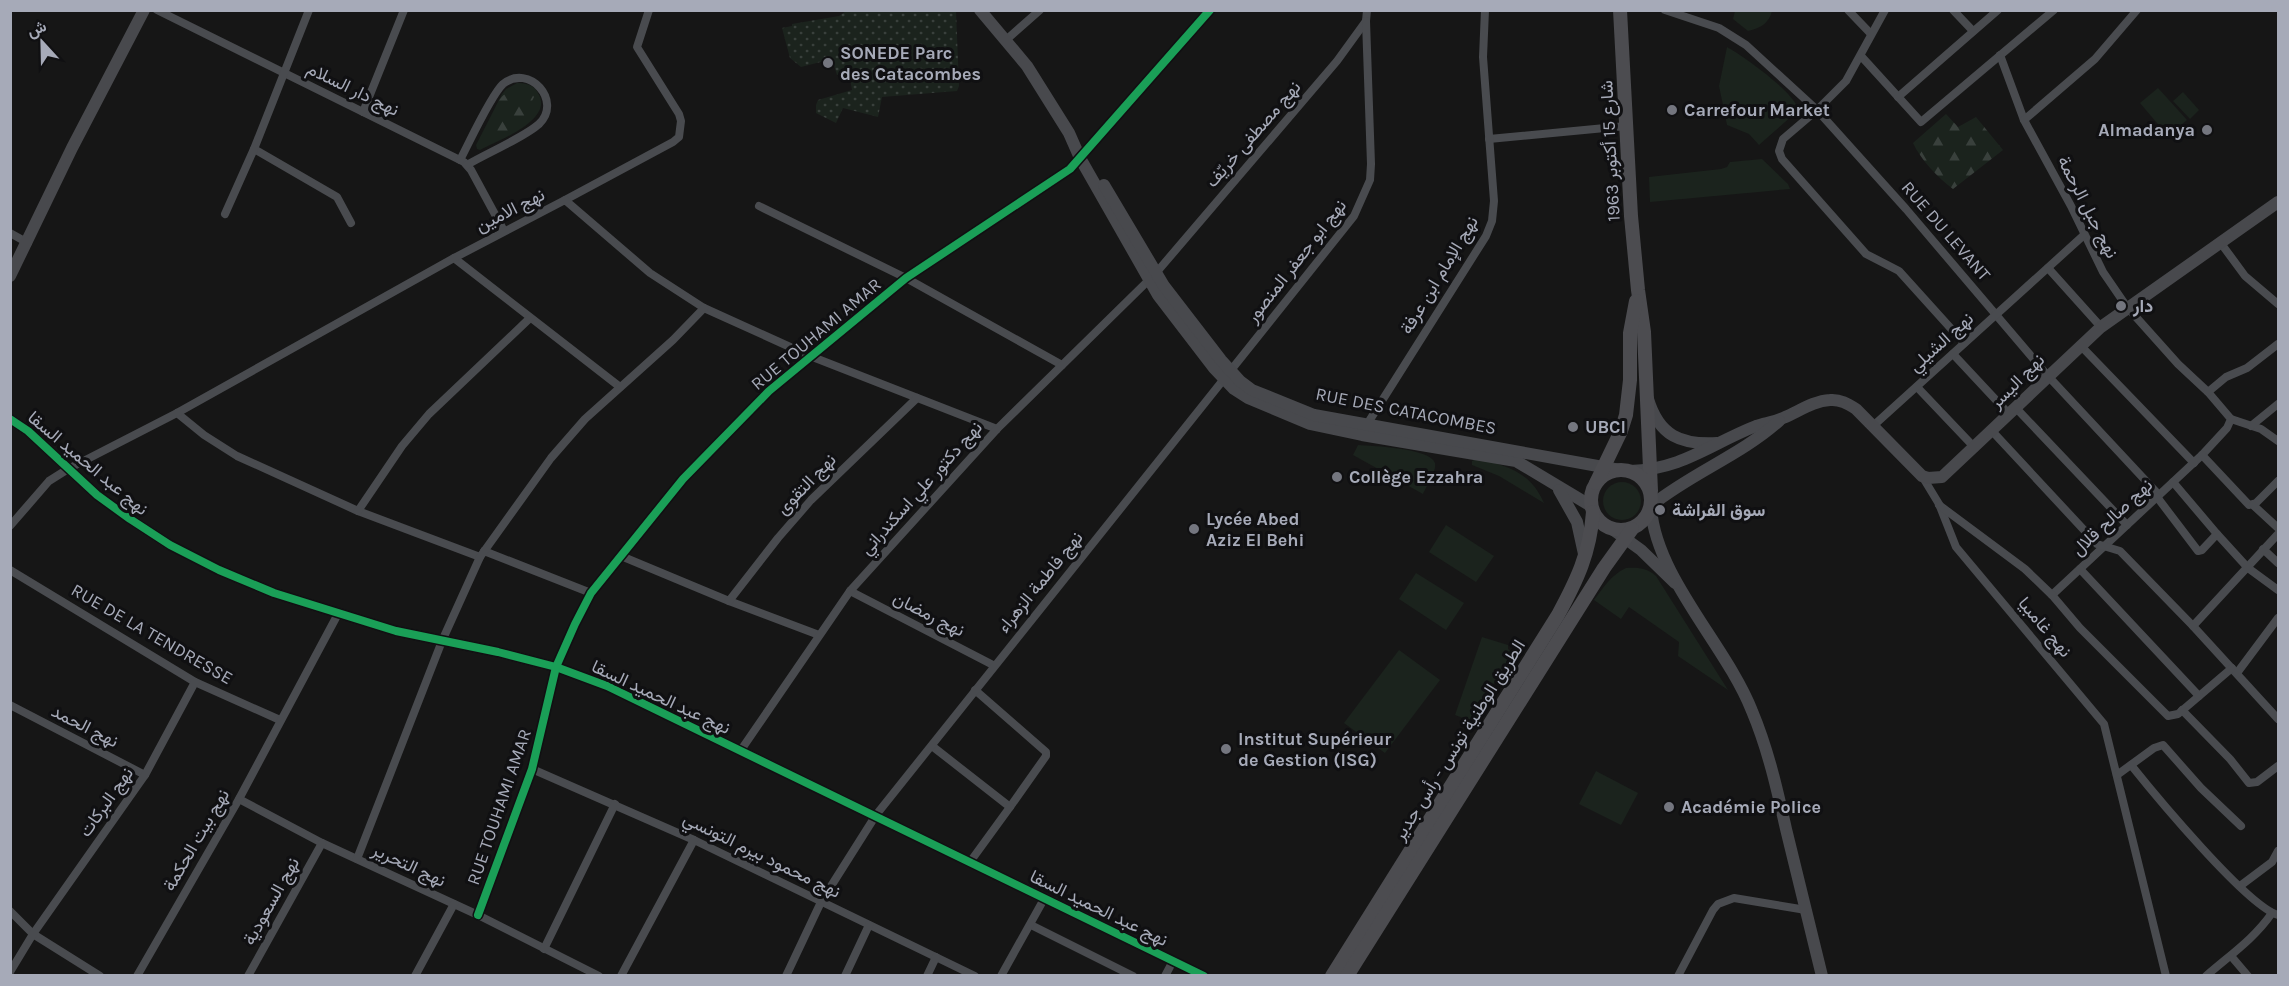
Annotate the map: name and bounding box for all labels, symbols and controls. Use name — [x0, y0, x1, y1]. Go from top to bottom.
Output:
north arrow — [12, 12, 72, 72]
text: ش — [24, 16, 49, 41]
place label: SONEDE Parc des Catacombes — [840, 42, 981, 85]
marker: SONEDE Parc des Catacombes — [821, 56, 835, 70]
street label: نهج دار السلام — [303, 57, 403, 122]
street label: نهج مصطفى خريّف — [1201, 76, 1306, 193]
street label: شارع 15 أكتوبر 1963 — [1595, 80, 1626, 222]
place label: Carrefour Market — [1684, 99, 1830, 121]
marker: Carrefour Market — [1665, 103, 1679, 117]
place label: Almadanya — [2098, 119, 2195, 141]
marker: Almadanya — [2200, 123, 2214, 137]
street label: نهج جبل الرحمة — [2052, 152, 2123, 262]
street label: RUE DU LEVANT — [1897, 177, 1995, 285]
street label: نهج الامين — [472, 183, 549, 238]
street label: نهج ابو جعفر المنصور — [1240, 195, 1352, 328]
street label: نهج الإمام ابن عرفة — [1395, 212, 1484, 339]
street label: RUE TOUHAMI AMAR — [746, 273, 886, 395]
place label: دار — [2132, 295, 2153, 317]
marker: دار — [2114, 299, 2128, 313]
street label: نهج الشيلي — [1904, 307, 1980, 380]
street label: نهج اليسر — [1984, 349, 2050, 415]
street label: RUE DES CATACOMBES — [1314, 383, 1498, 439]
street label: نهج عبد الحميد السقا — [23, 406, 153, 521]
place label: UBCI — [1585, 416, 1626, 438]
street label: نهج دكتور علي اسكندراني — [855, 417, 990, 562]
marker: UBCI — [1566, 420, 1580, 434]
street label: نهج التقوى — [771, 449, 841, 520]
place label: Collège Ezzahra — [1349, 466, 1483, 488]
marker: Collège Ezzahra — [1330, 470, 1344, 484]
street label: نهج صالح قلال — [2067, 474, 2158, 561]
place label: سوق الفراشة — [1672, 499, 1765, 521]
marker: سوق الفراشة — [1653, 503, 1667, 517]
place label: Lycée Abed Aziz El Behi — [1206, 508, 1304, 551]
marker: Lycée Abed Aziz El Behi — [1187, 522, 1201, 536]
street label: نهج فاطمة الزهراء — [992, 527, 1088, 638]
street label: RUE DE LA TENDRESSE — [67, 579, 237, 689]
street label: نهج رمضان — [889, 587, 969, 642]
street label: نهج غامبيا — [2013, 592, 2077, 662]
street label: الطريق الوطنية تونس - رأس جدير — [1387, 635, 1530, 845]
street label: نهج عبد الحميد السقا — [588, 655, 734, 740]
street label: نهج الحمد — [47, 700, 122, 753]
street label: RUE TOUHAMI AMAR — [462, 726, 536, 888]
place label: Institut Supérieur de Gestion (ISG) — [1238, 728, 1391, 771]
marker: Institut Supérieur de Gestion (ISG) — [1219, 742, 1233, 756]
street label: نهج البركات — [74, 763, 139, 842]
street label: نهج بيت الحكمة — [158, 785, 235, 895]
place label: Académie Police — [1681, 796, 1821, 818]
marker: Académie Police — [1662, 800, 1676, 814]
street label: نهج محمود بيرم التونسي — [678, 807, 844, 906]
street label: نهج التحرير — [367, 838, 449, 893]
street label: نهج السعودية — [238, 853, 305, 949]
street label: نهج عبد الحميد السقا — [1026, 865, 1172, 952]

